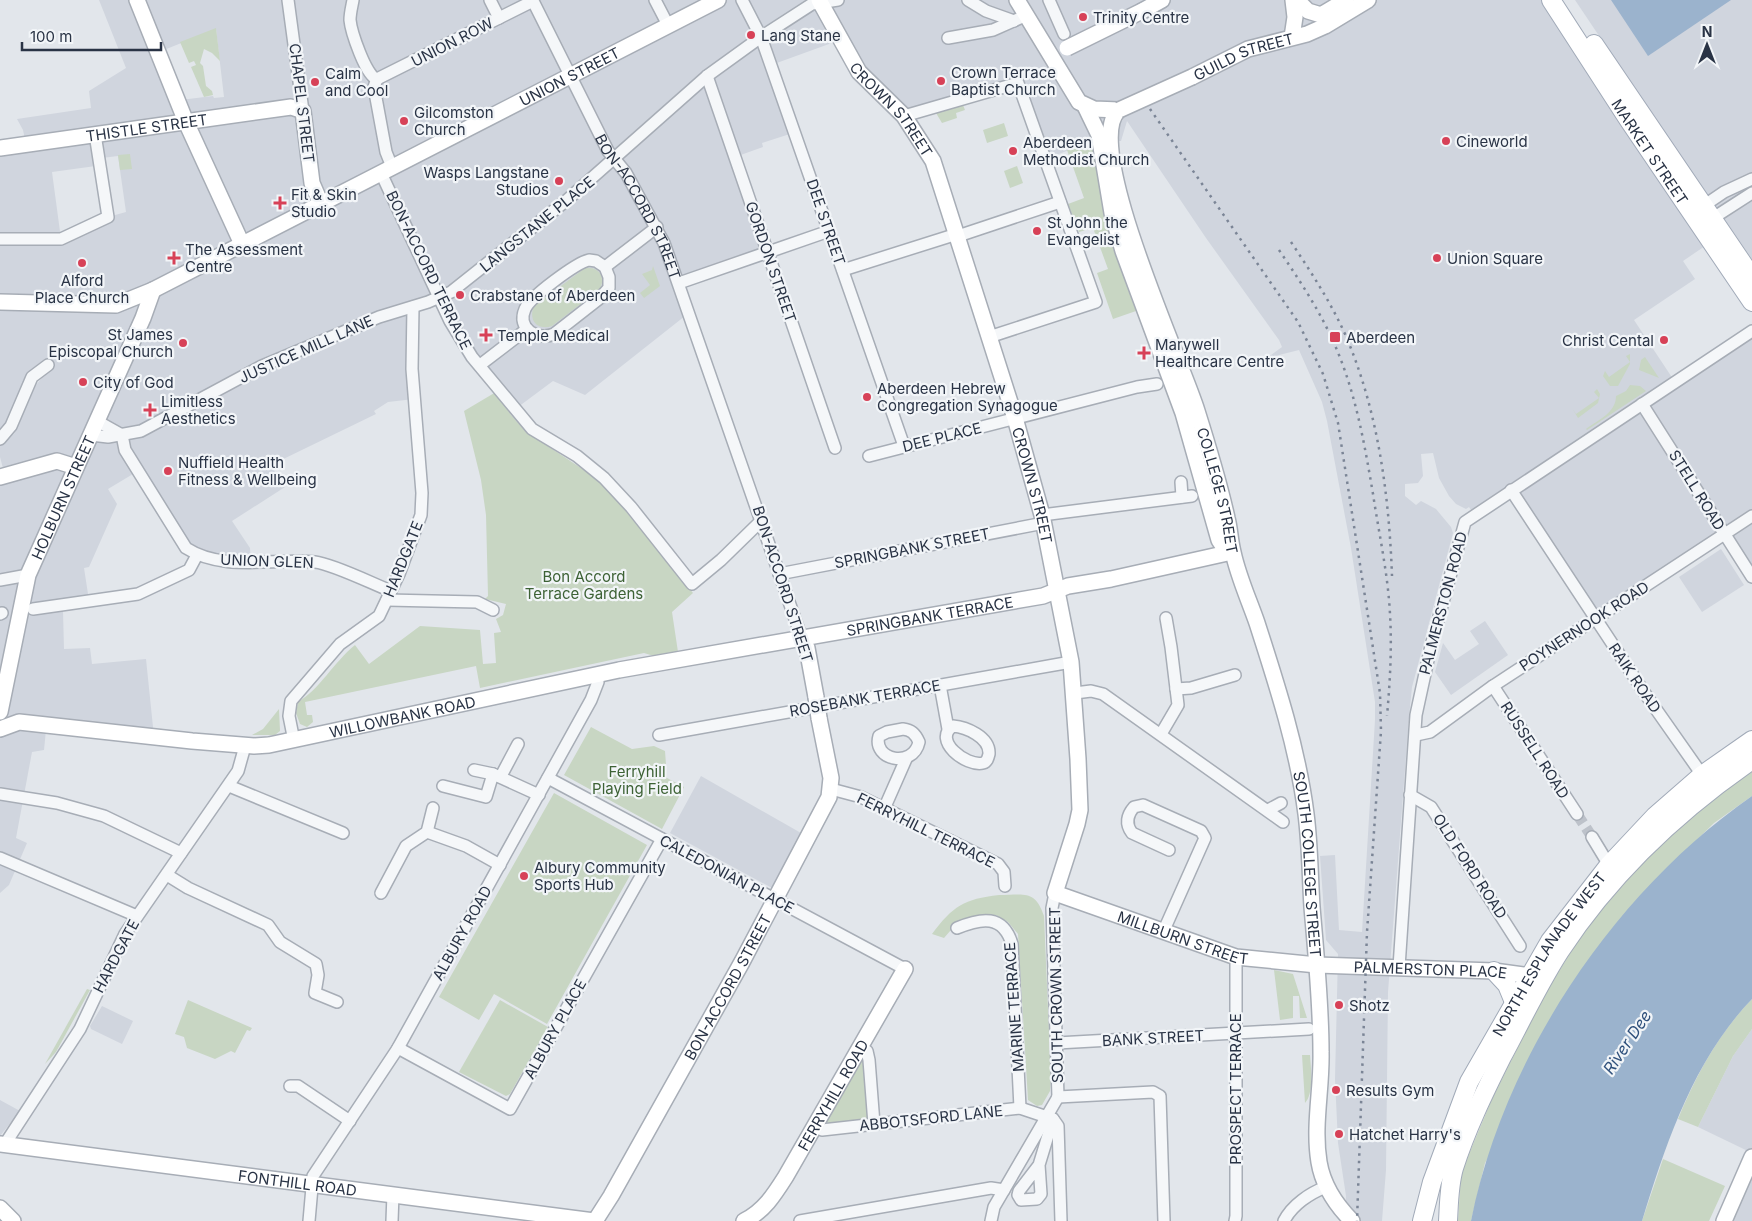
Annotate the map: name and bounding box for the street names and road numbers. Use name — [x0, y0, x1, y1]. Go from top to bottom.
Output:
street label: UNION ROW — [408, 13, 496, 71]
street label: GUILD STREET — [1190, 28, 1296, 84]
street label: CHAPEL STREET — [285, 42, 319, 164]
street label: UNION STREET — [516, 43, 623, 110]
street label: CROWN STREET — [846, 59, 937, 160]
street label: MARKET STREET — [1608, 95, 1692, 208]
street label: THISTLE STREET — [85, 109, 209, 145]
street label: BON-ACCORD STREET — [591, 131, 685, 282]
street label: LANGSTANE PLACE — [476, 172, 598, 276]
street label: DEE STREET — [802, 176, 850, 268]
street label: BON-ACCORD TERRACE — [382, 187, 476, 353]
street label: GORDON STREET — [741, 199, 801, 325]
street label: JUSTICE MILL LANE — [236, 311, 376, 387]
street label: DEE PLACE — [900, 418, 984, 456]
street label: CROWN STREET — [1008, 425, 1057, 545]
street label: COLLEGE STREET — [1193, 425, 1243, 556]
street label: HOLBURN STREET — [27, 432, 99, 562]
street label: STELL ROAD — [1665, 446, 1729, 534]
street label: BON-ACCORD STREET — [749, 503, 817, 665]
street label: HARDGATE — [379, 518, 427, 600]
street label: SPRINGBANK STREET — [833, 524, 991, 572]
street label: PALMERSTON ROAD — [1415, 529, 1471, 677]
street label: UNION GLEN — [220, 550, 314, 572]
street label: POYNERNOOK ROAD — [1515, 577, 1653, 675]
street label: SPRINGBANK TERRACE — [845, 592, 1015, 640]
street label: RAIK ROAD — [1605, 639, 1665, 717]
street label: ROSEBANK TERRACE — [788, 675, 942, 721]
street label: WILLOWBANK ROAD — [327, 691, 477, 741]
street label: RUSSELL ROAD — [1497, 698, 1573, 802]
street label: SOUTH COLLEGE STREET — [1290, 769, 1326, 958]
street label: FERRYHILL TERRACE — [854, 788, 998, 872]
street label: OLD FORD ROAD — [1429, 810, 1511, 922]
street label: CALEDONIAN PLACE — [656, 830, 798, 918]
street label: NORTH ESPLANADE WEST — [1488, 868, 1610, 1040]
street label: ALBURY ROAD — [428, 882, 496, 984]
street label: MILLBURN STREET — [1115, 906, 1249, 968]
street label: SOUTH CROWN STREET — [1045, 907, 1067, 1083]
street label: BON-ACCORD STREET — [680, 911, 775, 1063]
street label: HARDGATE — [89, 916, 143, 996]
street label: MARINE TERRACE — [1000, 942, 1028, 1072]
street label: PALMERSTON PLACE — [1353, 957, 1508, 982]
street label: ALBURY PLACE — [520, 976, 590, 1082]
street label: PROSPECT TERRACE — [1226, 1013, 1245, 1165]
street label: BANK STREET — [1101, 1026, 1205, 1050]
street label: FERRYHILL ROAD — [793, 1036, 872, 1154]
street label: ABBOTSFORD LANE — [858, 1101, 1004, 1135]
street label: FONTHILL ROAD — [237, 1165, 358, 1200]

